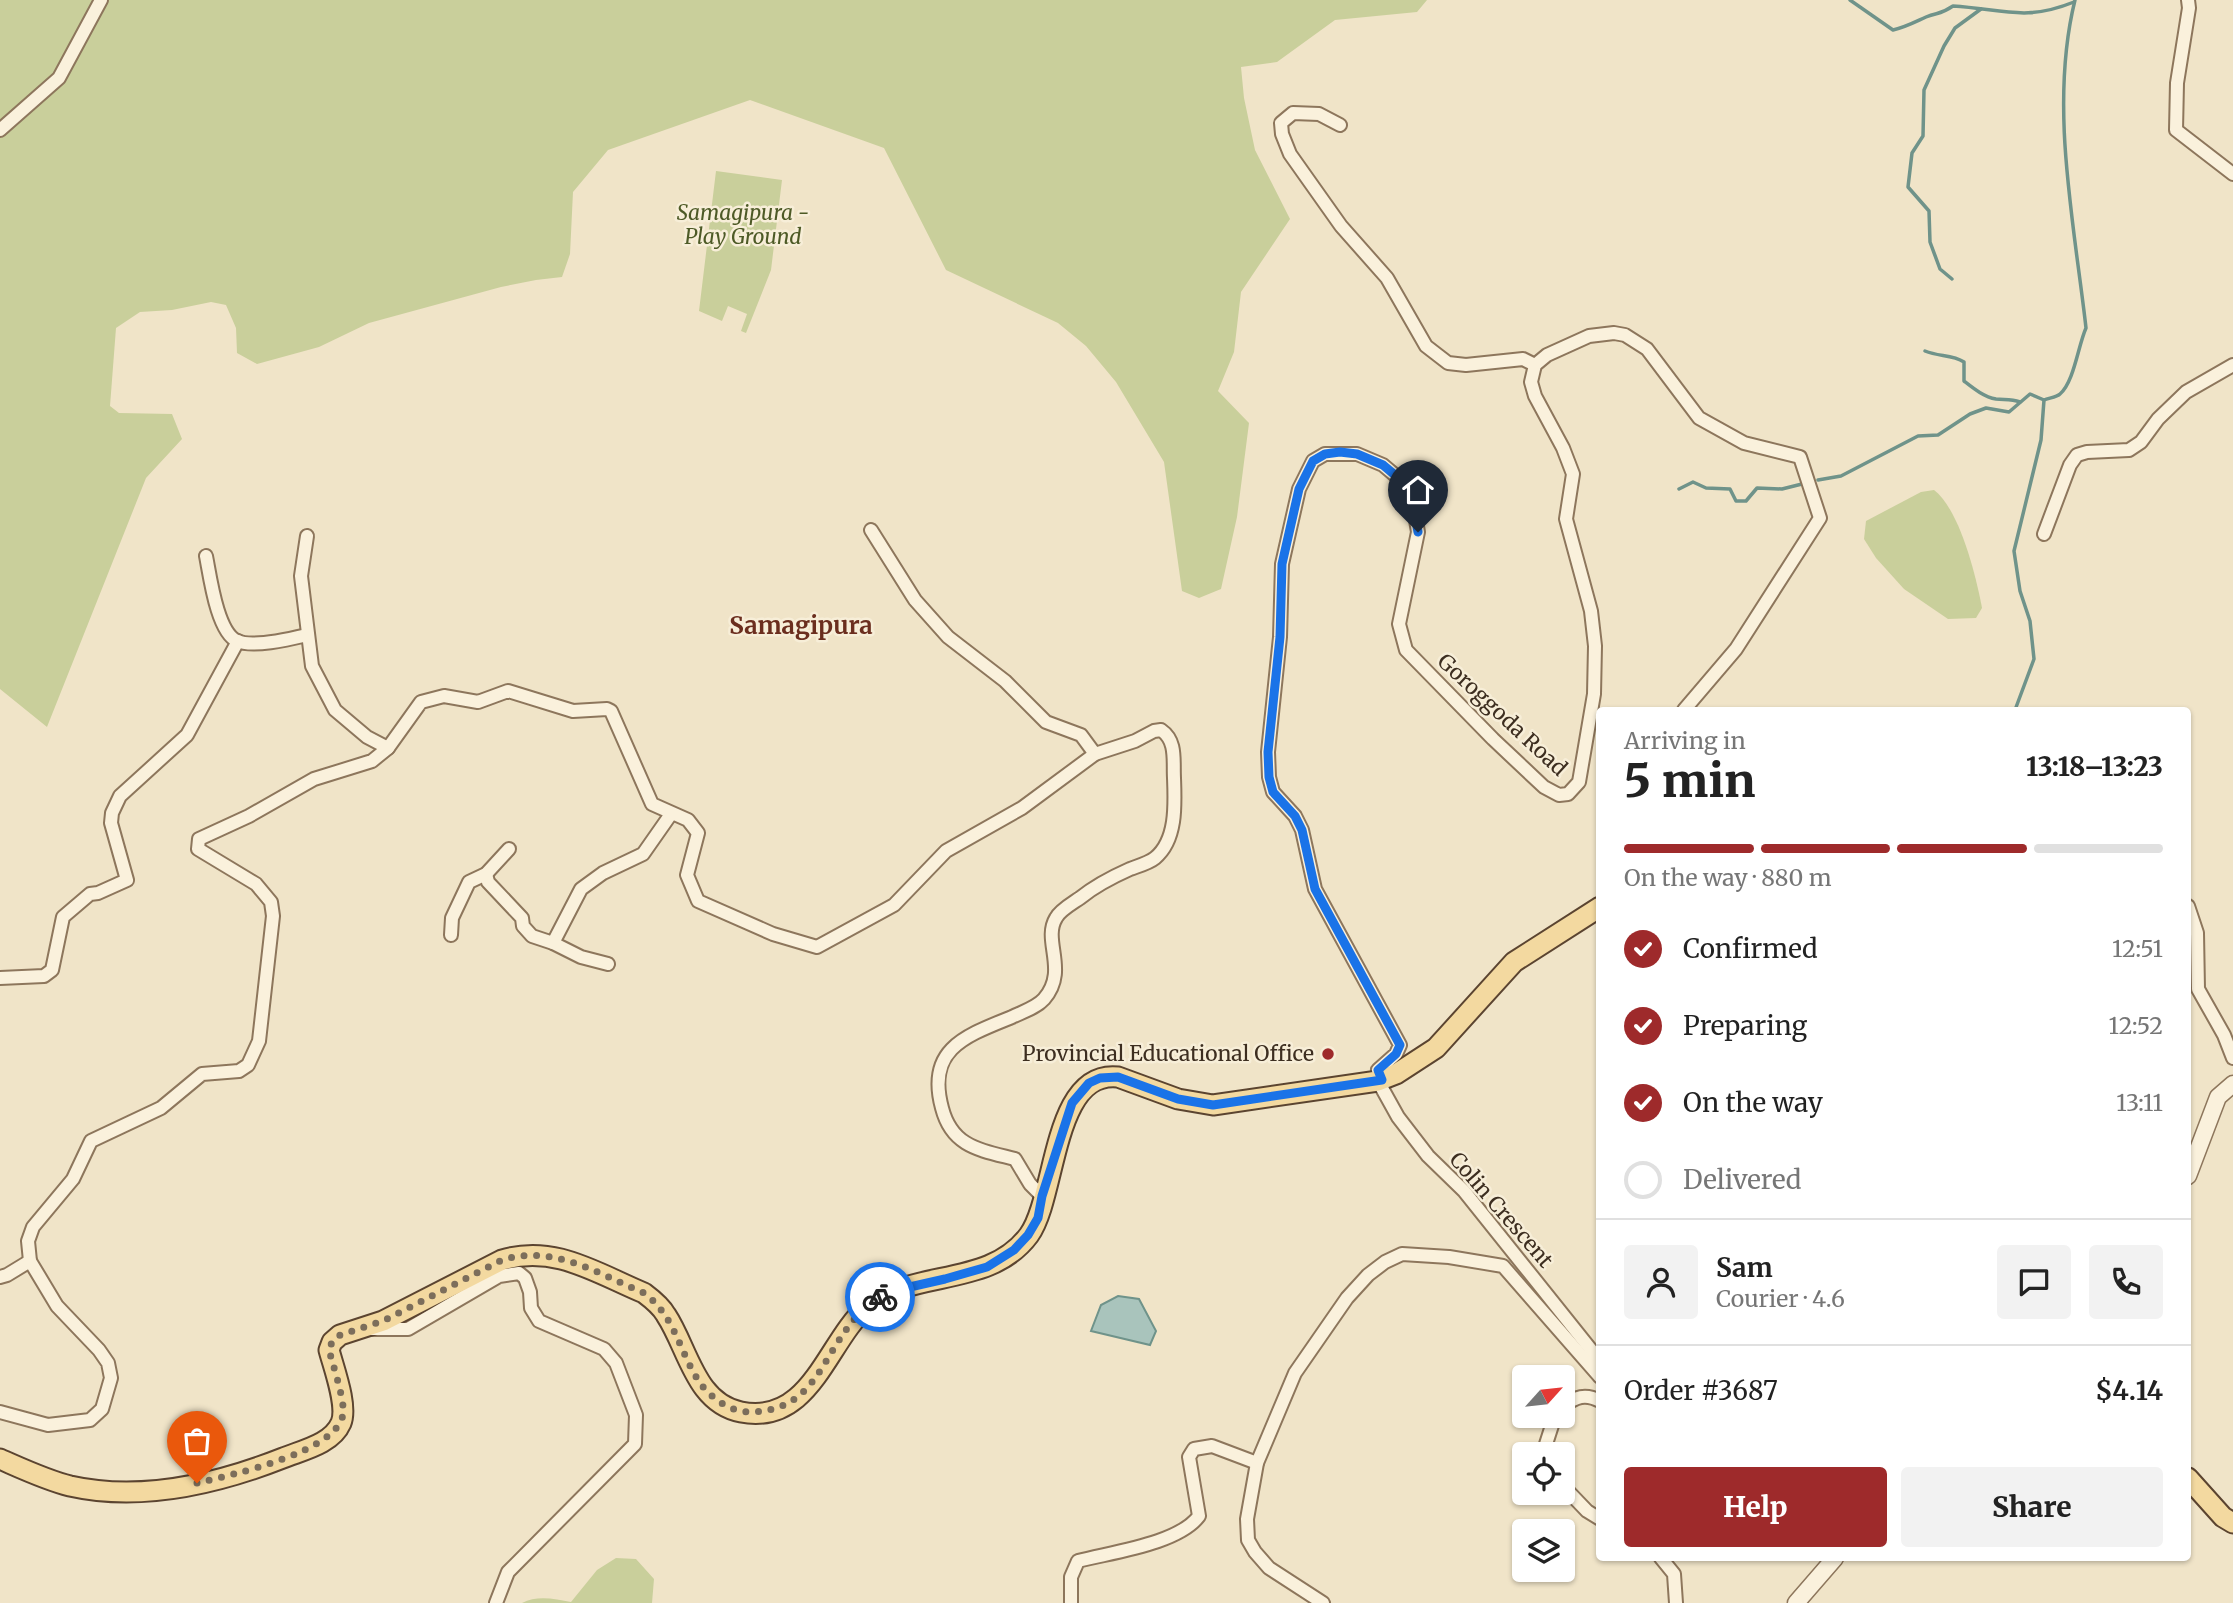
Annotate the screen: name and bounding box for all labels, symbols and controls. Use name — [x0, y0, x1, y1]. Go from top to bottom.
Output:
park label: Samagipura - Play Ground — [677, 199, 809, 250]
pin — [1388, 460, 1448, 532]
icon: home — [1399, 471, 1437, 509]
district label: Samagipura — [729, 610, 873, 641]
street label: Goroggoda Road — [1432, 648, 1573, 782]
text: Arriving in — [1624, 726, 1746, 755]
text: 13:18–13:23 — [2026, 750, 2163, 783]
text: 5 min — [1624, 752, 1755, 810]
text: On the way · 880 m — [1624, 863, 1832, 892]
icon: check — [1624, 930, 1662, 968]
text: Confirmed — [1683, 932, 1818, 965]
text: 12:51 — [2112, 934, 2163, 963]
icon: check — [1624, 1007, 1662, 1045]
text: Preparing — [1683, 1009, 1807, 1042]
text: 12:52 — [2109, 1011, 2163, 1040]
place label: Provincial Educational Office — [1022, 1040, 1314, 1067]
marker: Provincial Educational Office — [1320, 1046, 1336, 1062]
icon: check — [1624, 1084, 1662, 1122]
text: On the way — [1683, 1086, 1823, 1119]
text: 13:11 — [2116, 1088, 2163, 1117]
street label: Colin Crescent — [1444, 1146, 1559, 1273]
text: Delivered — [1683, 1163, 1802, 1196]
button: person — [1624, 1245, 1698, 1319]
button: chat — [1997, 1245, 2071, 1319]
button: phone — [2089, 1245, 2163, 1319]
text: Sam — [1716, 1251, 1773, 1284]
courier — [845, 1262, 915, 1332]
icon: bike — [861, 1278, 899, 1316]
text: Courier · 4.6 — [1716, 1284, 1845, 1313]
north arrow — [1512, 1365, 1575, 1428]
map controls — [1512, 1365, 1575, 1582]
text: Order #3687 — [1624, 1374, 1778, 1407]
text: $4.14 — [2095, 1374, 2163, 1407]
pin — [167, 1411, 227, 1483]
icon: bag — [178, 1422, 216, 1460]
button: locate — [1512, 1442, 1575, 1505]
button: Help — [1624, 1467, 1887, 1547]
button: Share — [1901, 1467, 2163, 1547]
button: layers — [1512, 1519, 1575, 1582]

